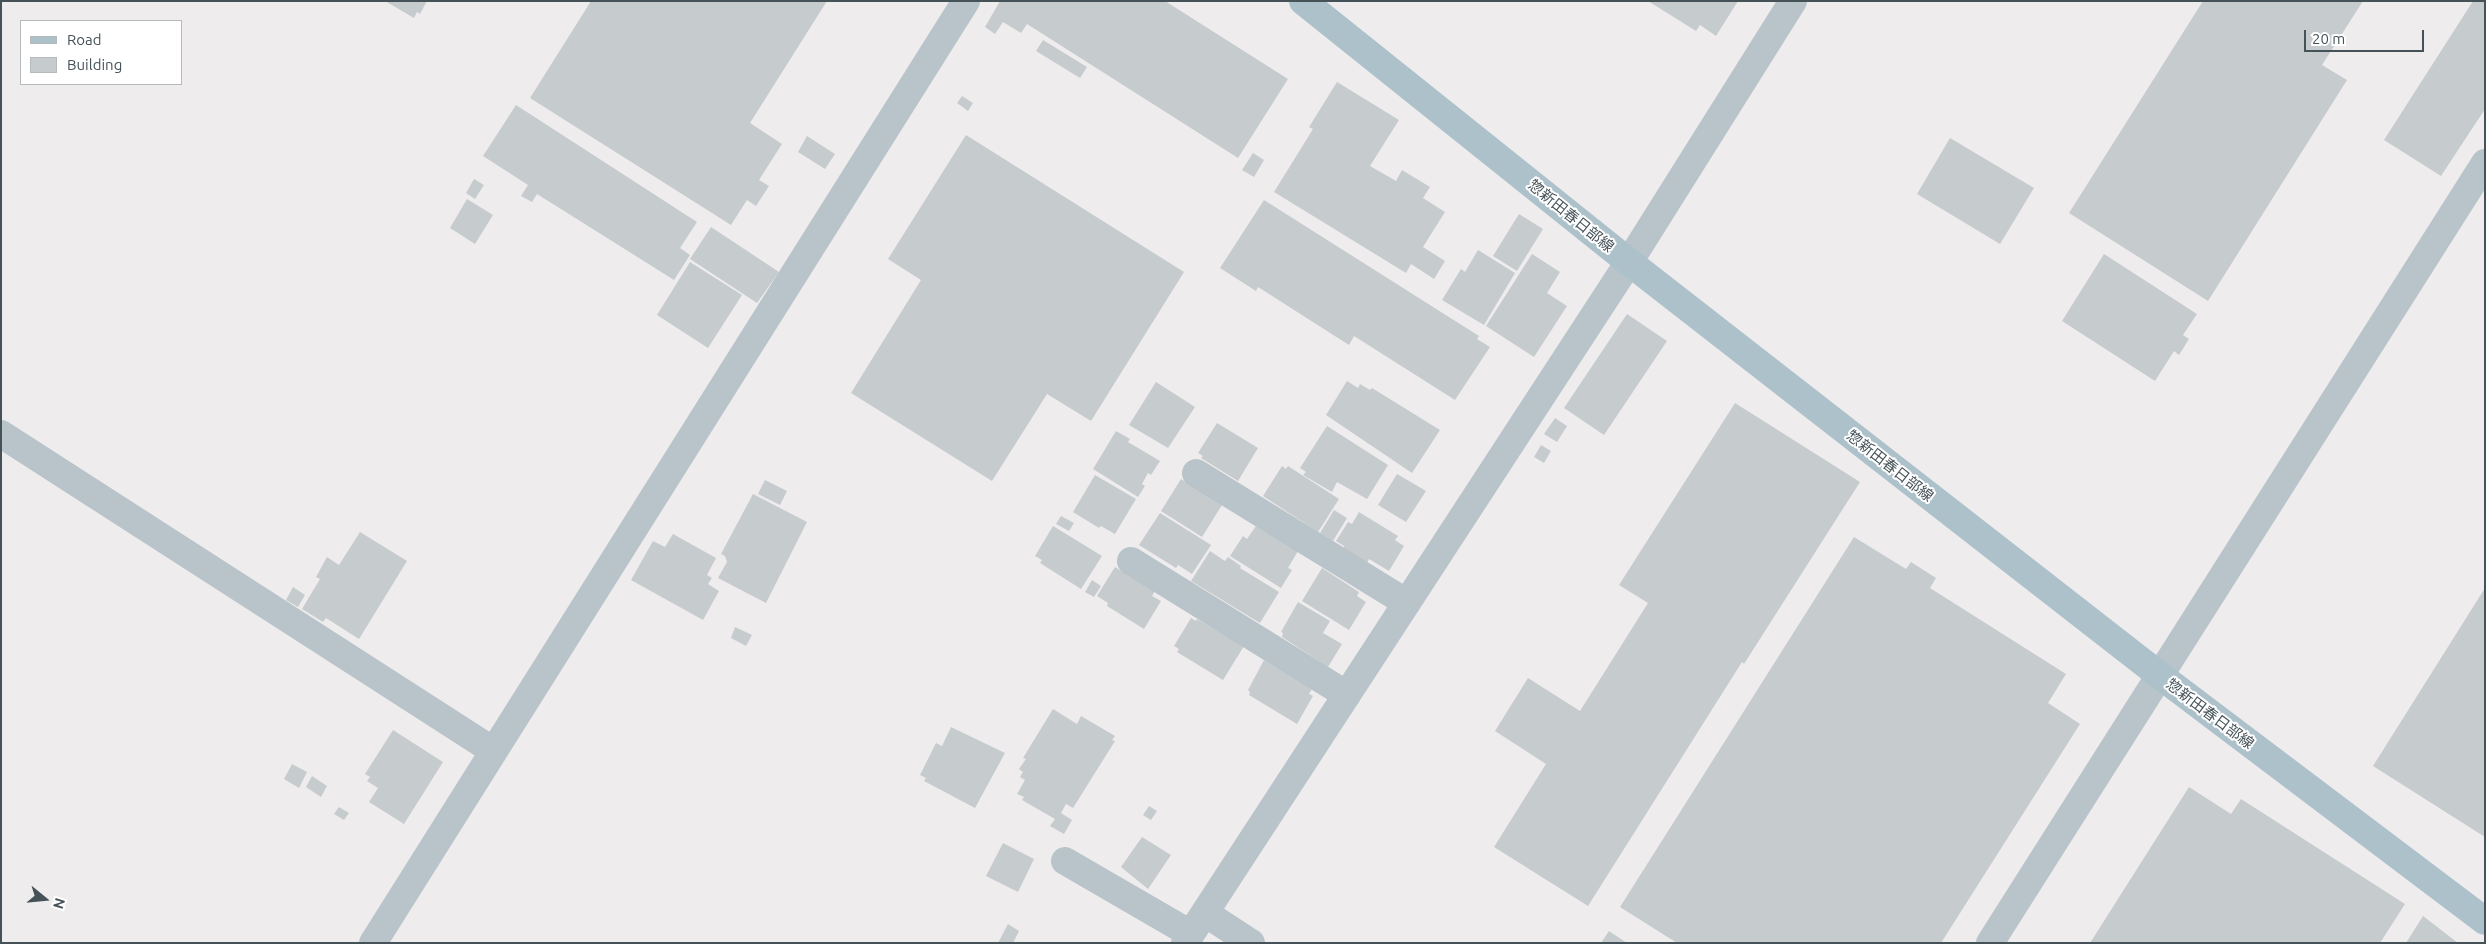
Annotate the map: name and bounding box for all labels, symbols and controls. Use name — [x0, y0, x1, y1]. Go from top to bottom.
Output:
legend — [20, 20, 182, 85]
scale bar — [2306, 20, 2426, 52]
text: 20 m — [2312, 30, 2345, 47]
text: Road — [67, 31, 102, 48]
text: Building — [67, 56, 122, 73]
street label: 惣新田春日部線 — [1525, 176, 1617, 256]
street label: 惣新田春日部線 — [1843, 427, 1937, 505]
street label: 惣新田春日部線 — [2163, 675, 2257, 753]
north arrow — [20, 874, 70, 924]
text: N — [50, 896, 69, 911]

